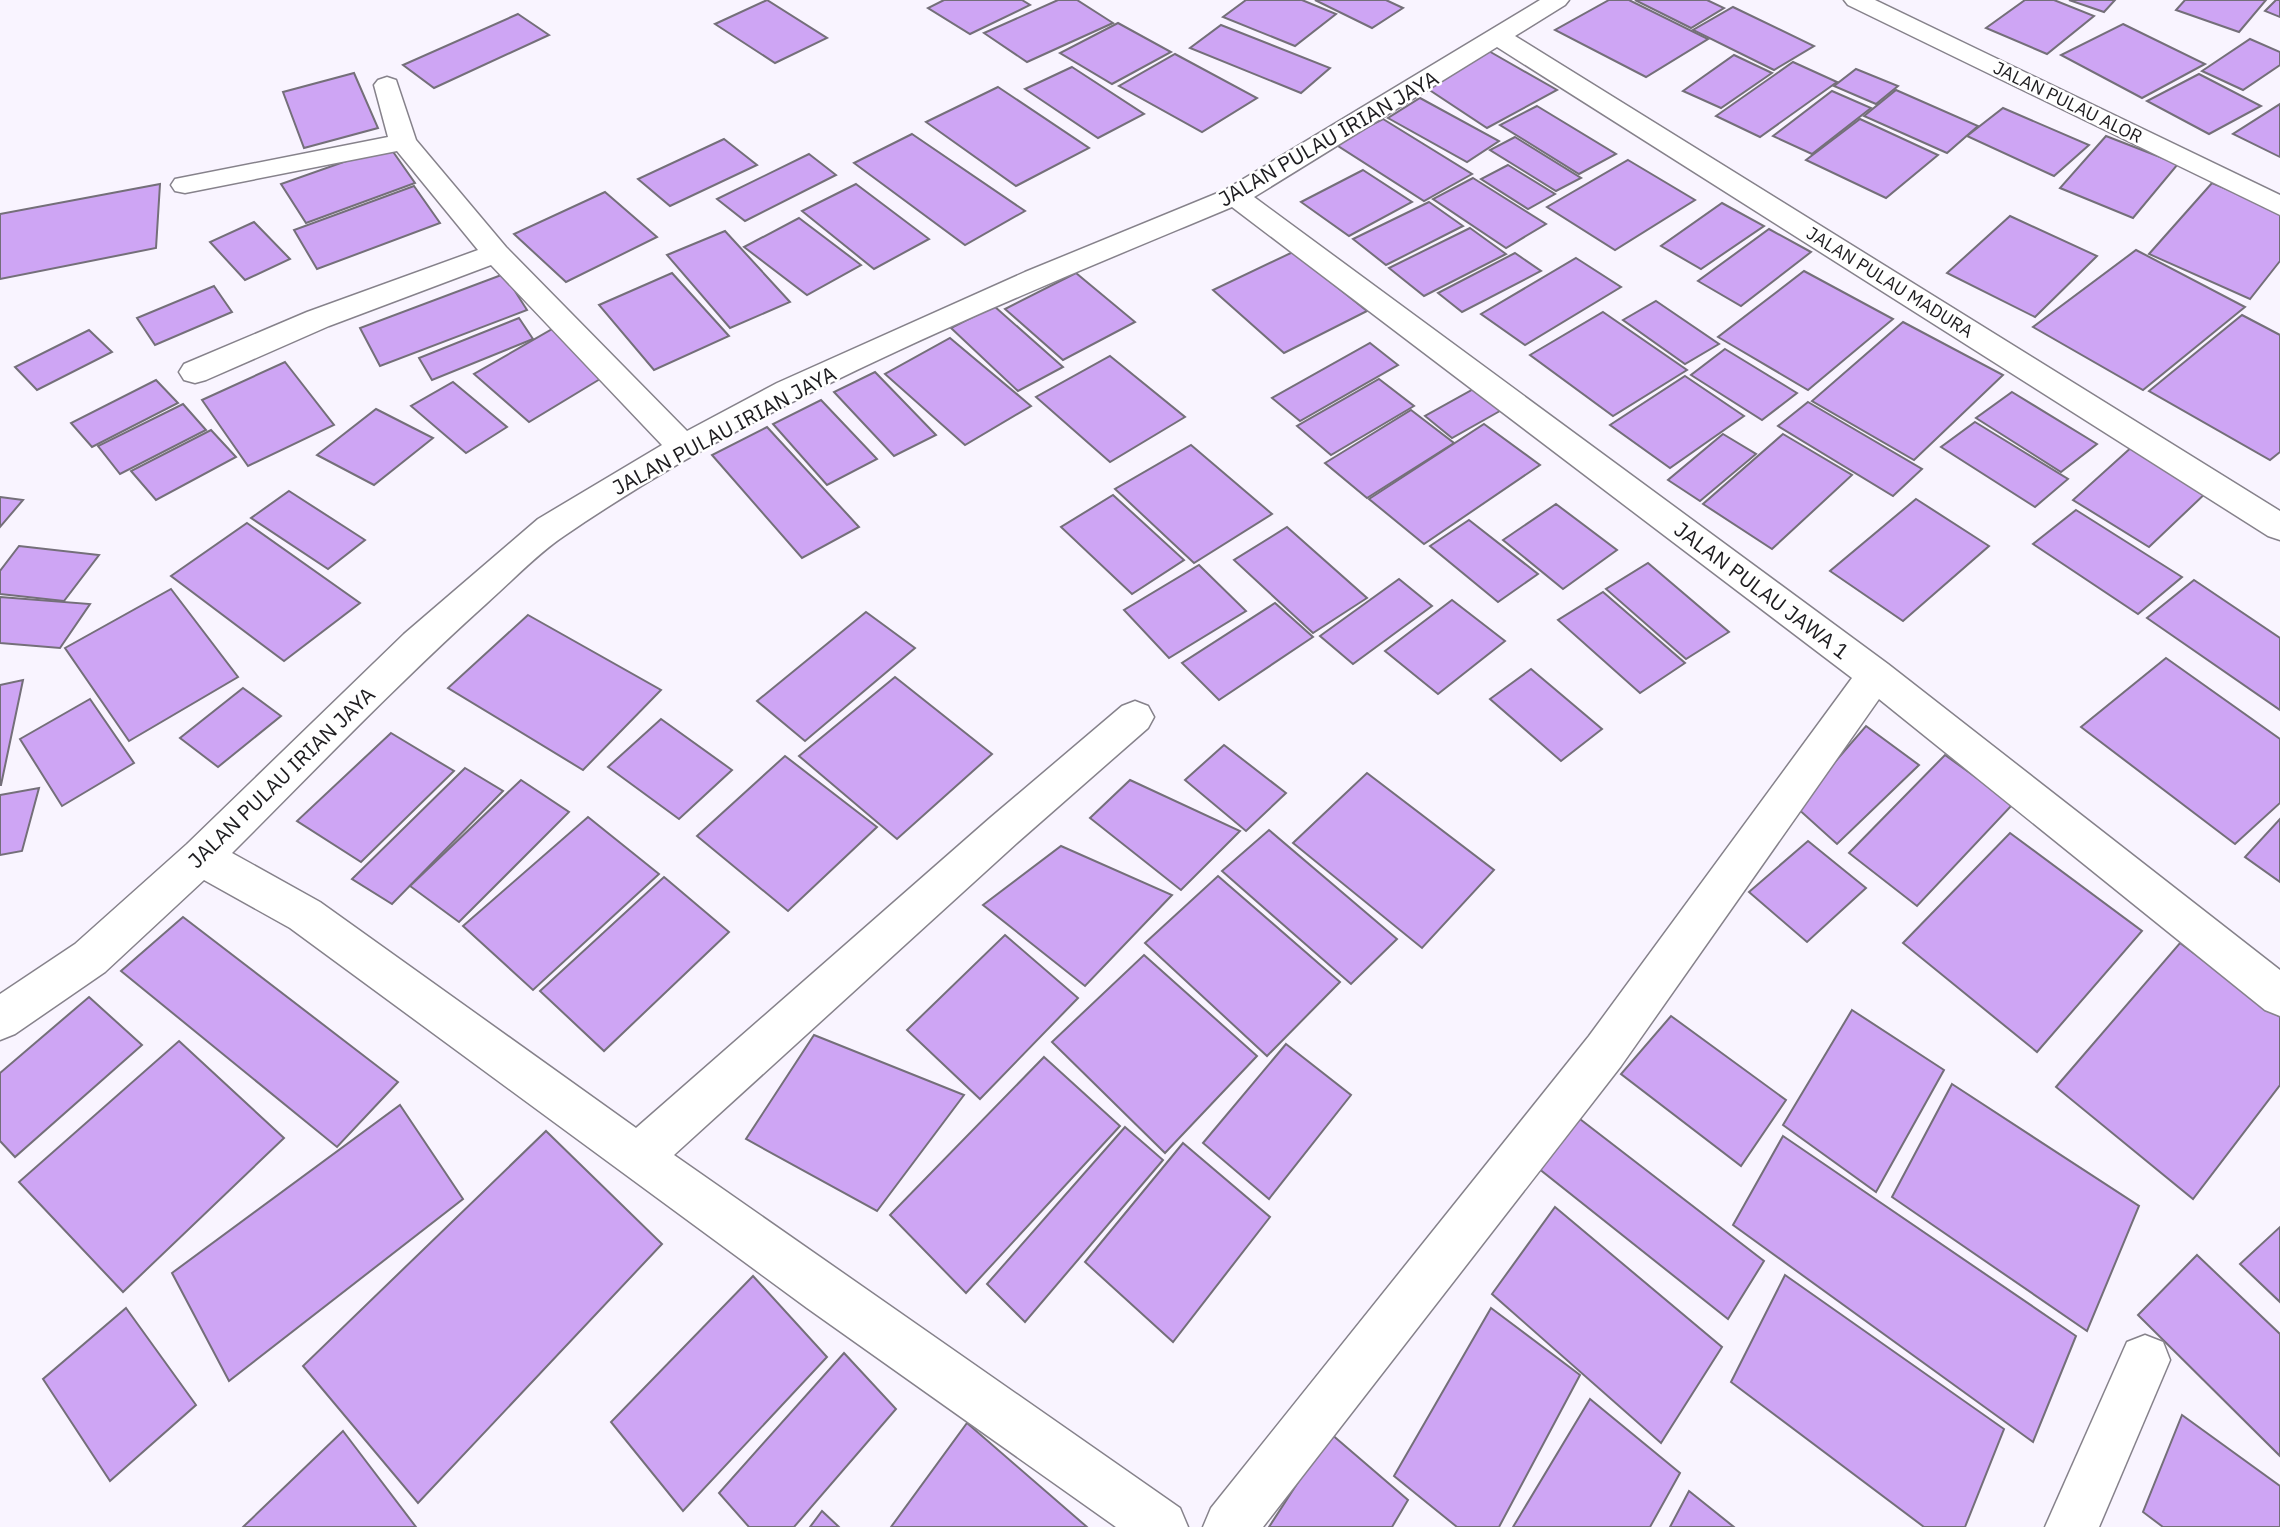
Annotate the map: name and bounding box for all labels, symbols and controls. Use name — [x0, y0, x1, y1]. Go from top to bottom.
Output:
street label: JALAN PULAU ALOR — [1990, 56, 2146, 148]
street label: JALAN PULAU IRIAN JAYA — [1213, 63, 1443, 213]
street label: JALAN PULAU MADURA — [1802, 221, 1978, 343]
street label: JALAN PULAU IRIAN JAYA — [607, 359, 841, 501]
street label: JALAN PULAU JAWA 1 — [1669, 515, 1855, 665]
street label: JALAN PULAU IRIAN JAYA — [181, 680, 381, 874]

